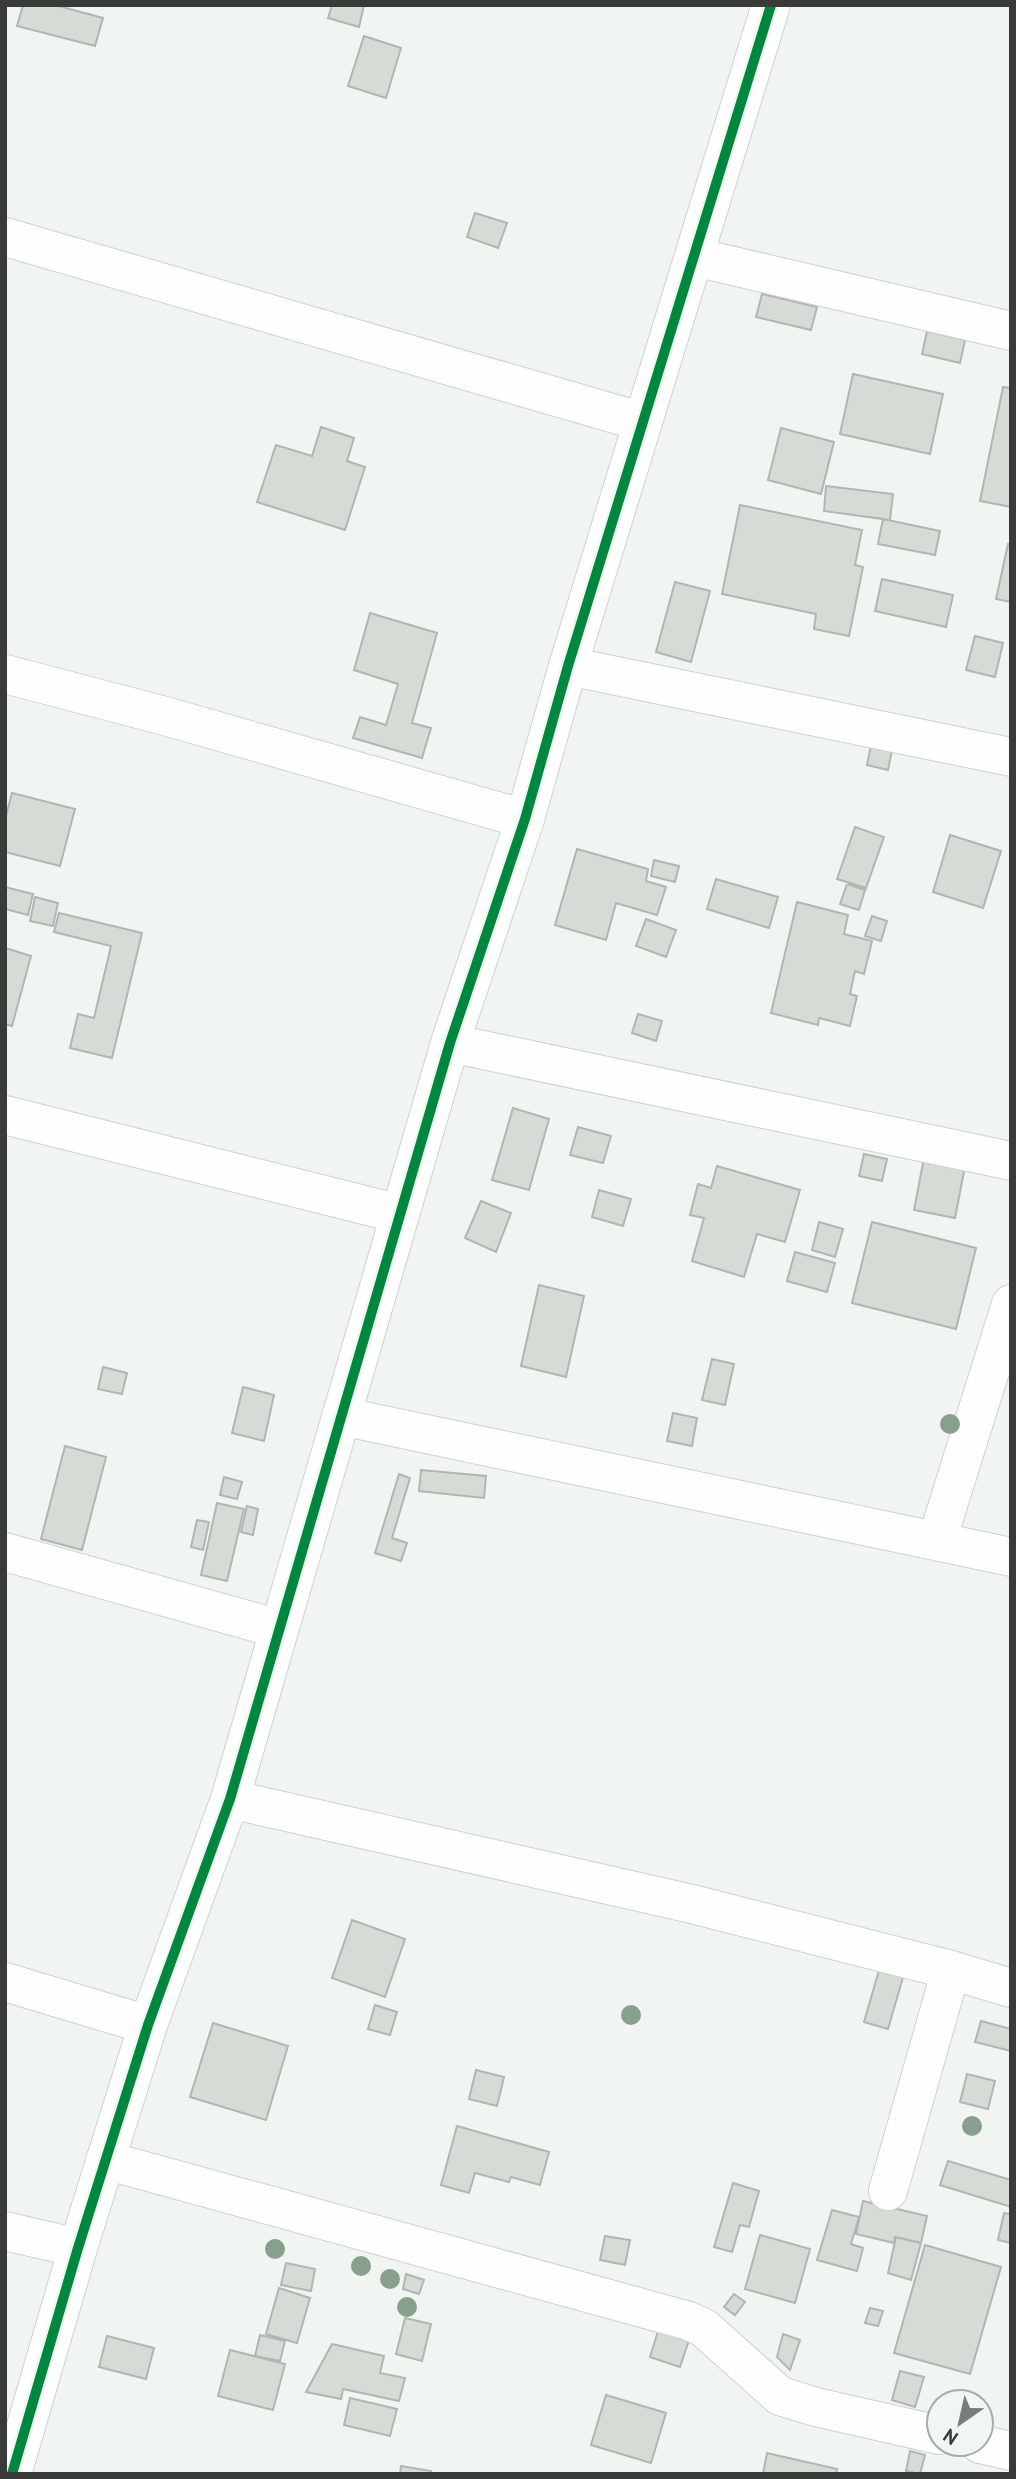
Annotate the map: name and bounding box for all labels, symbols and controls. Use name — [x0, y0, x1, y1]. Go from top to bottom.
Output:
north arrow — [925, 2388, 995, 2458]
text: N — [939, 2424, 962, 2451]

